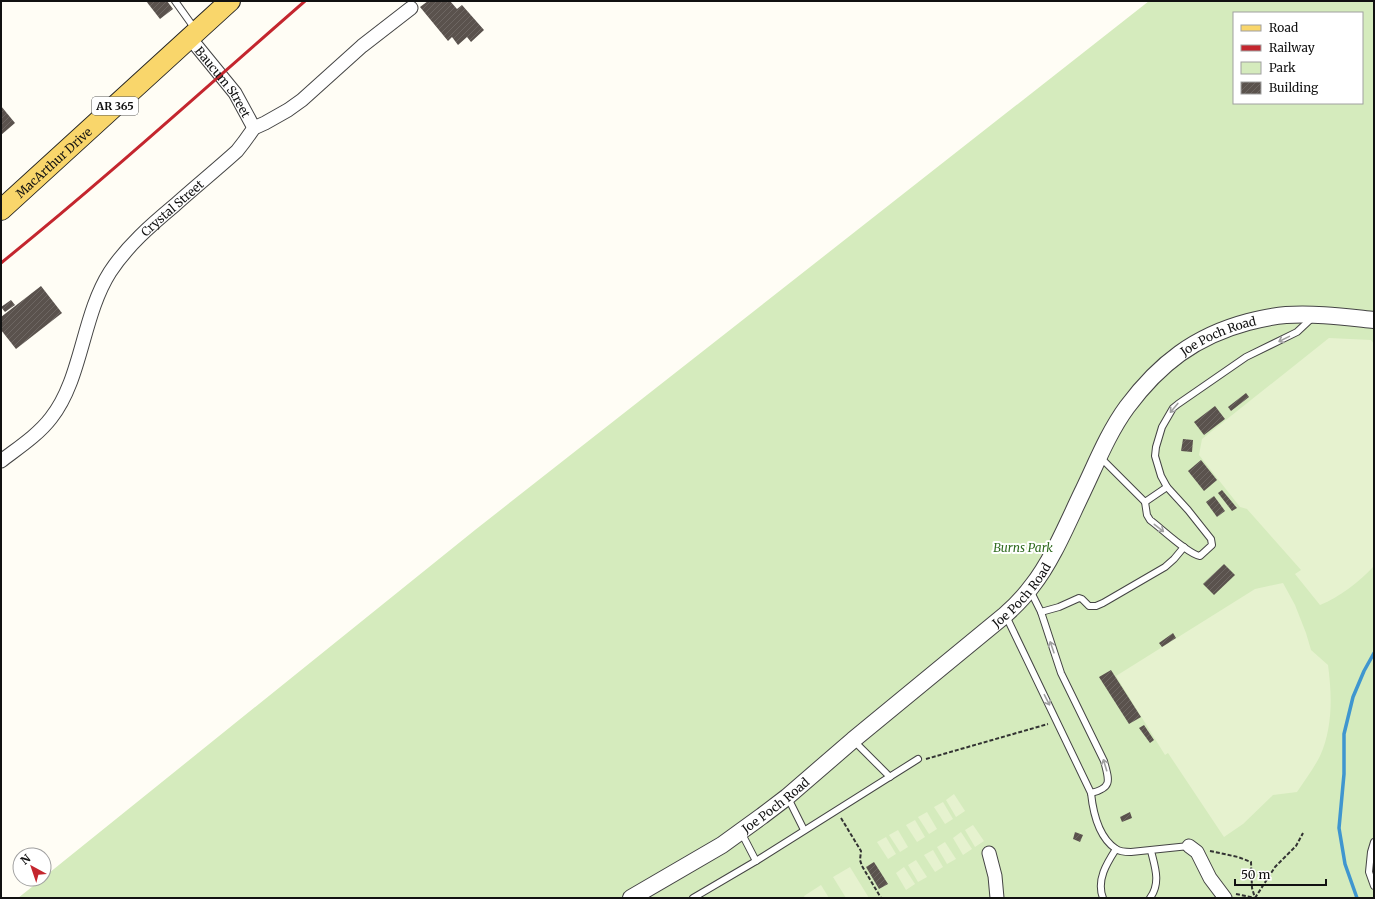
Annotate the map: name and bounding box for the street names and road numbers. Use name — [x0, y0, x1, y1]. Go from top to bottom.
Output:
street label: Baucum Street — [192, 43, 254, 120]
road number: AR 365 — [92, 97, 138, 115]
street label: MacArthur Drive — [12, 124, 95, 201]
street label: Crystal Street — [137, 176, 207, 239]
street label: Joe Poch Road — [1176, 313, 1257, 359]
street label: Joe Poch Road — [988, 560, 1053, 631]
street label: Joe Poch Road — [738, 774, 812, 836]

